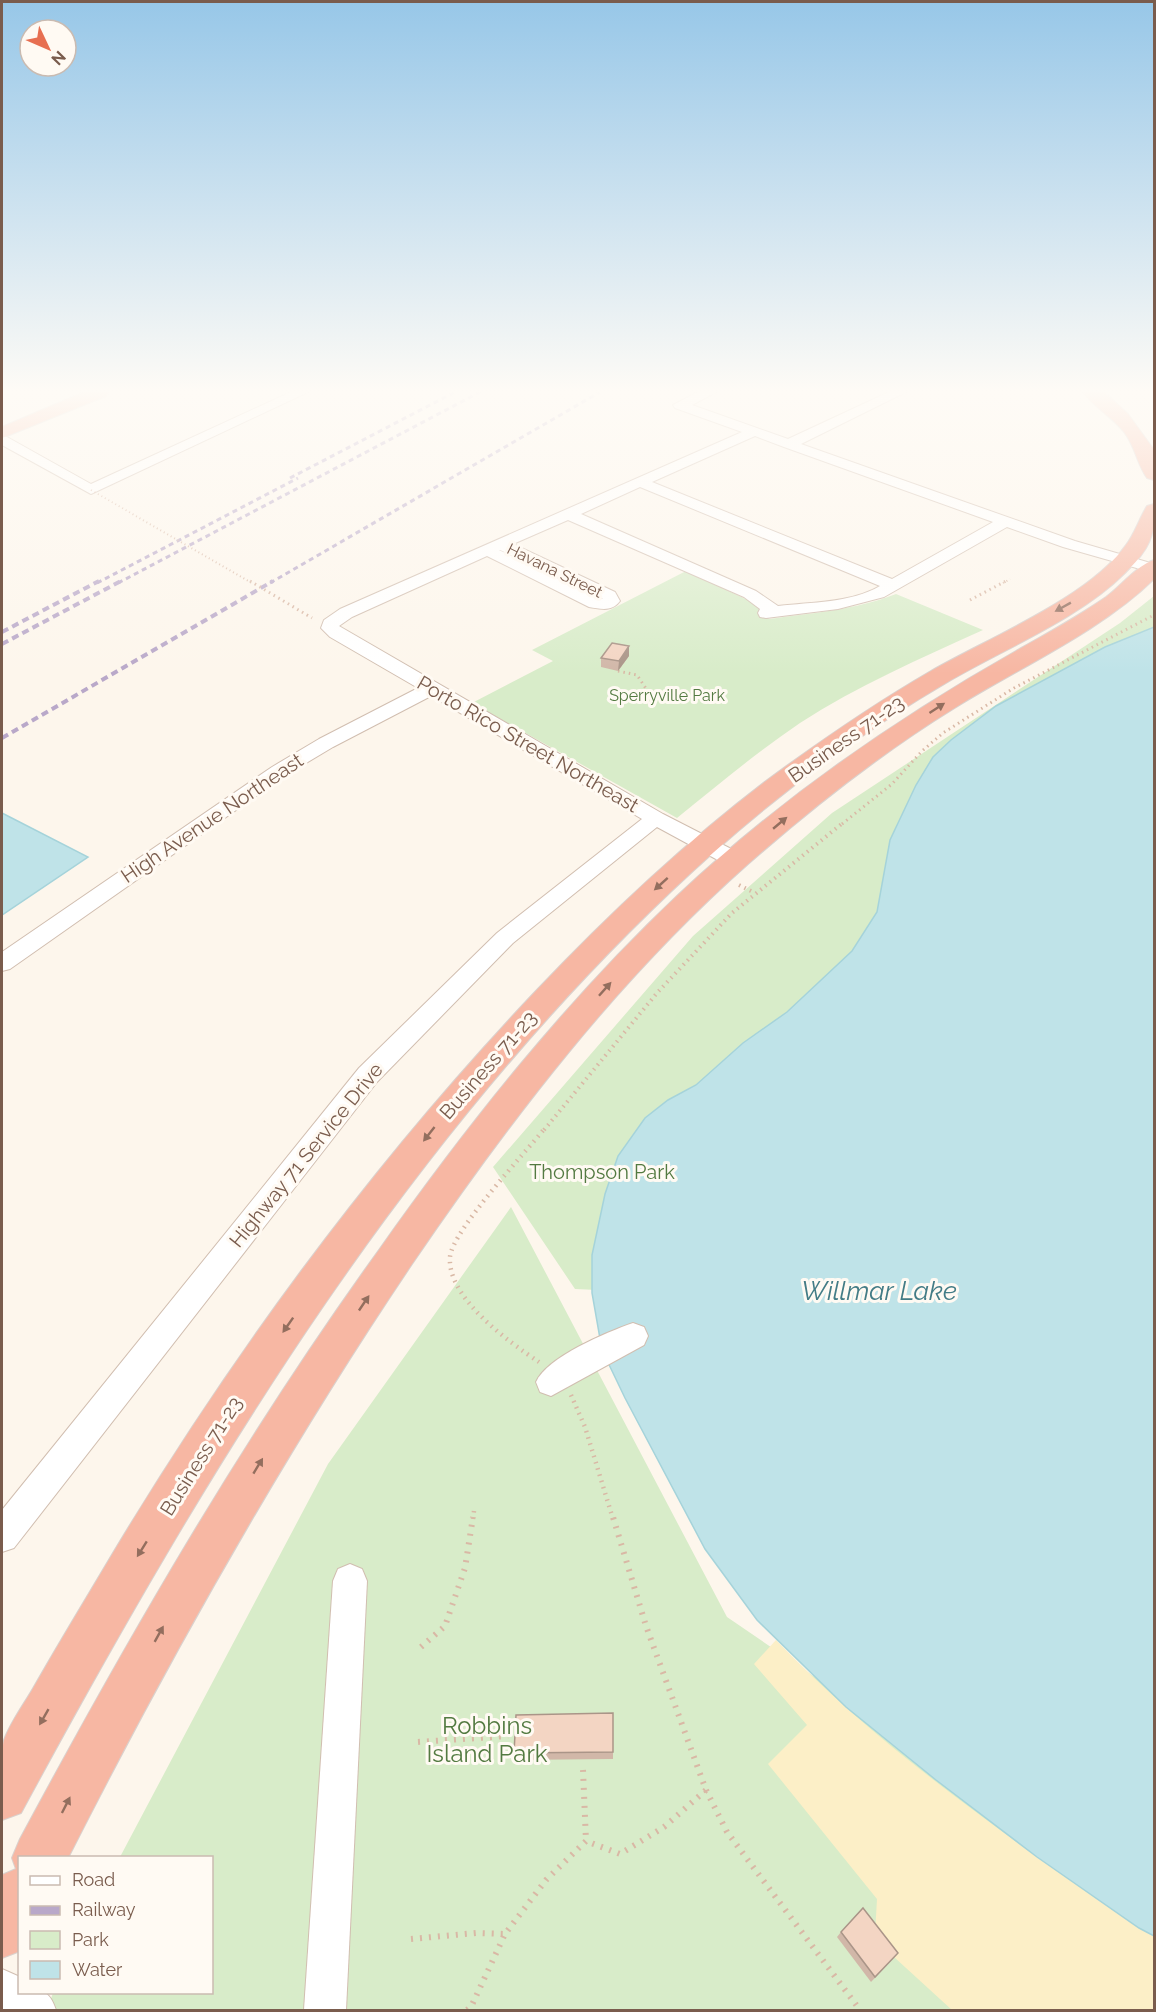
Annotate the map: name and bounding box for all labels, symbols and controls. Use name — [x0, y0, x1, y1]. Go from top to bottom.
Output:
north arrow — [18, 18, 78, 78]
text: N — [47, 47, 70, 69]
street label: Havana Street — [504, 539, 606, 602]
one-way arrow — [1054, 602, 1071, 612]
street label: Porto Rico Street Northeast — [413, 671, 643, 818]
park label: Sperryville Park — [609, 686, 725, 705]
street label: Business 71-23 — [784, 690, 908, 788]
one-way arrow — [929, 702, 945, 714]
street label: High Avenue Northeast — [116, 748, 308, 888]
one-way arrow — [772, 816, 788, 829]
one-way arrow — [654, 877, 669, 891]
one-way arrow — [598, 981, 612, 996]
street label: Business 71-23 — [434, 1006, 542, 1124]
street label: Highway 71 Service Drive — [224, 1058, 388, 1252]
one-way arrow — [423, 1126, 435, 1142]
park label: Thompson Park — [529, 1160, 675, 1184]
water label: Willmar Lake — [801, 1276, 957, 1306]
one-way arrow — [358, 1295, 370, 1311]
one-way arrow — [282, 1316, 294, 1332]
street label: Business 71-23 — [155, 1392, 247, 1520]
one-way arrow — [253, 1457, 263, 1474]
one-way arrow — [137, 1541, 148, 1557]
one-way arrow — [154, 1626, 164, 1643]
one-way arrow — [39, 1709, 49, 1726]
park label: Robbins Island Park — [426, 1711, 548, 1768]
one-way arrow — [61, 1797, 70, 1814]
legend — [18, 1856, 213, 1994]
text: Road — [72, 1869, 115, 1890]
text: Railway — [72, 1899, 136, 1920]
text: Park — [72, 1929, 109, 1950]
text: Water — [72, 1959, 123, 1980]

